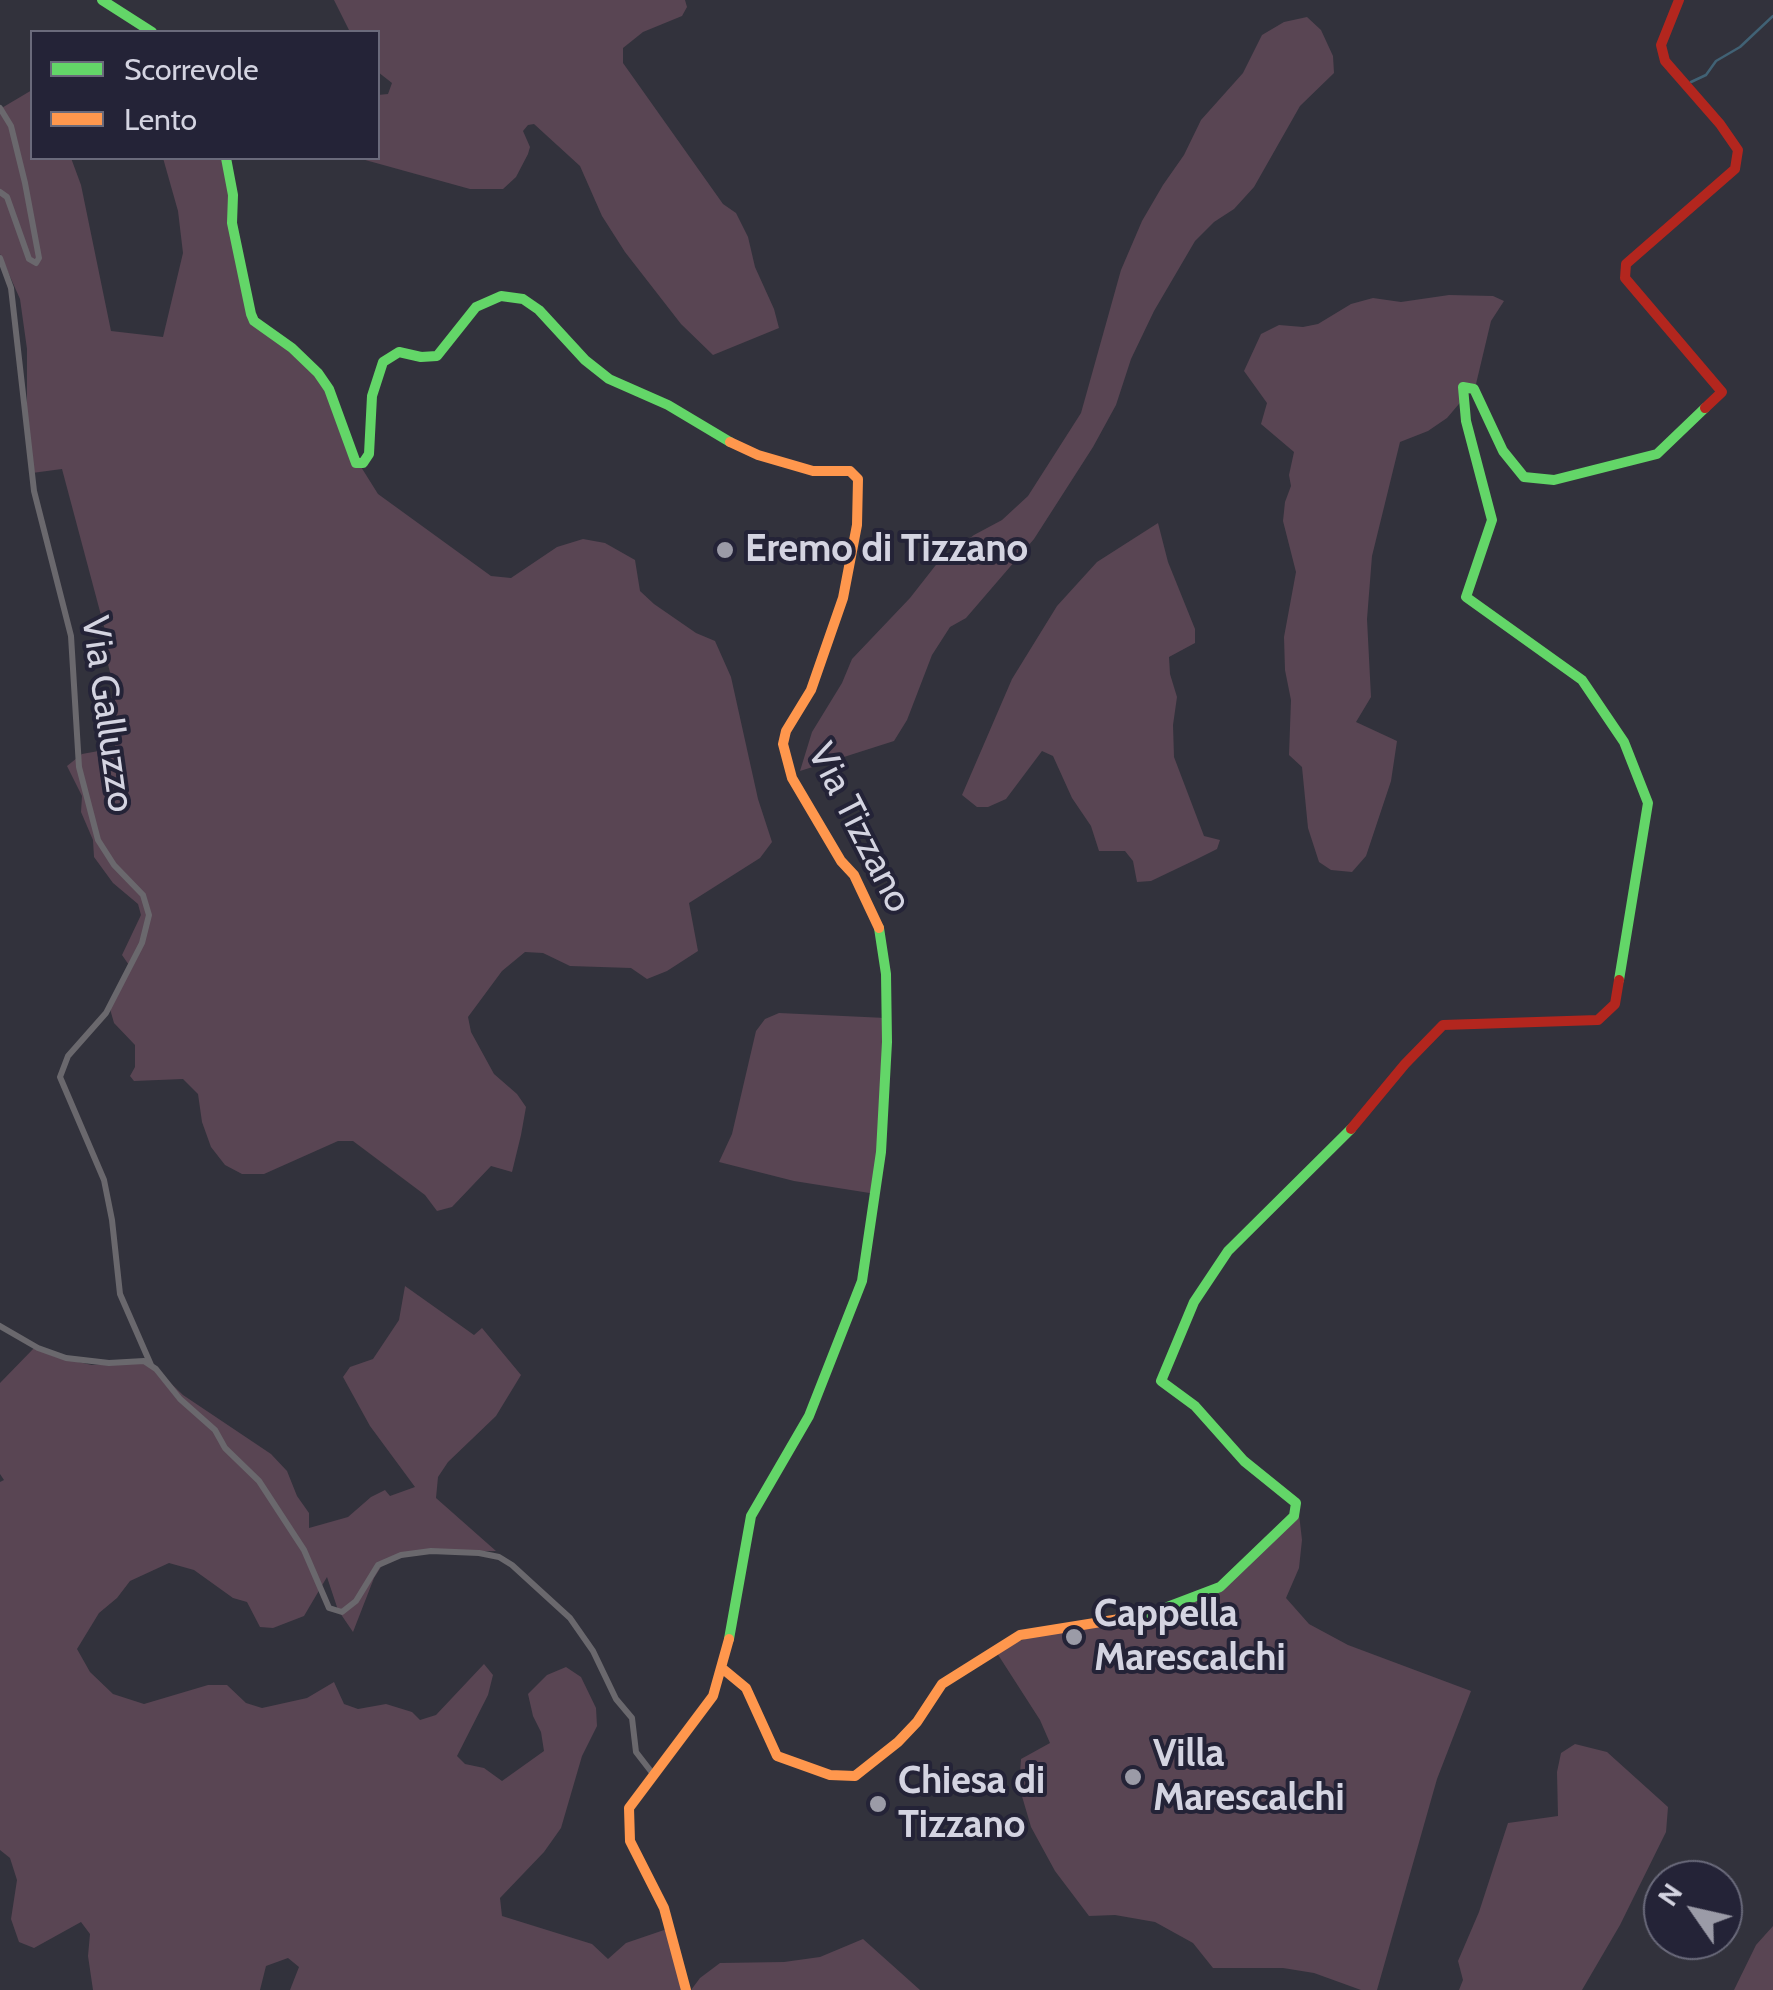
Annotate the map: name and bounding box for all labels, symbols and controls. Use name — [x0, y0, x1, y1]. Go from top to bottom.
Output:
legend — [30, 30, 380, 160]
text: Scorrevole — [124, 51, 259, 88]
text: Lento — [124, 101, 197, 138]
place label: Eremo di Tizzano — [745, 527, 1028, 573]
marker: Eremo di Tizzano — [714, 539, 736, 561]
street label: Via Galluzzo — [71, 613, 143, 815]
street label: Via Tizzano — [797, 736, 921, 920]
place label: Cappella Marescalchi — [1094, 1592, 1286, 1682]
marker: Cappella Marescalchi — [1063, 1626, 1085, 1648]
place label: Villa Marescalchi — [1153, 1732, 1345, 1822]
place label: Chiesa di Tizzano — [898, 1759, 1045, 1848]
marker: Villa Marescalchi — [1122, 1766, 1144, 1788]
marker: Chiesa di Tizzano — [867, 1793, 889, 1815]
north arrow — [1643, 1860, 1743, 1960]
text: N — [1650, 1877, 1689, 1912]

